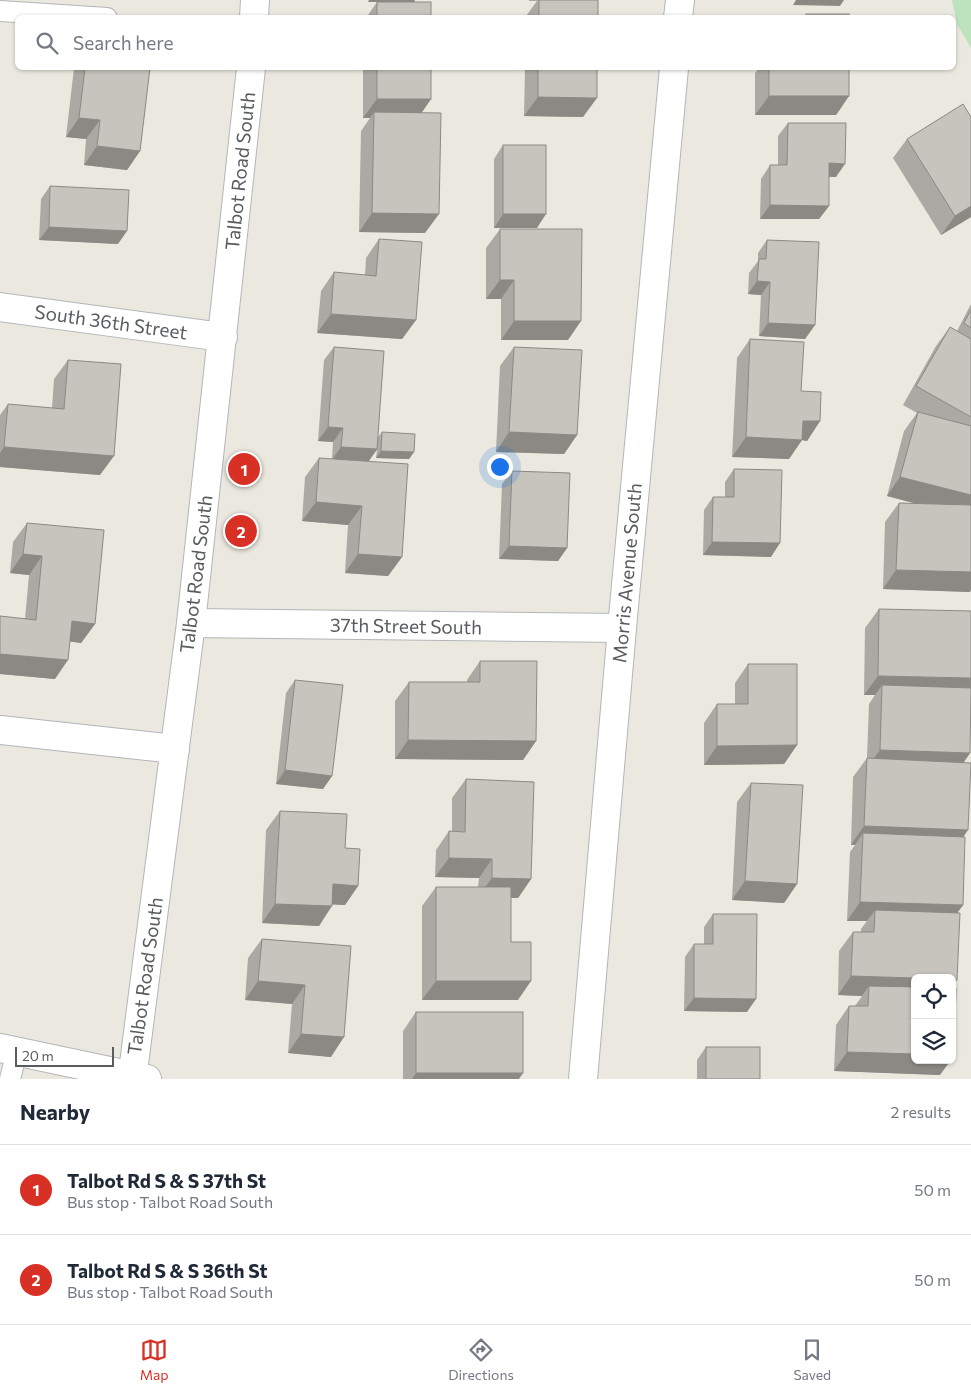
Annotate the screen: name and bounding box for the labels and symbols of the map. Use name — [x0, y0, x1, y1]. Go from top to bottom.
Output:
street label: Talbot Road South — [220, 91, 259, 251]
street label: South 36th Street — [33, 299, 189, 344]
pin: 1 — [228, 450, 260, 488]
your location — [487, 454, 513, 480]
street label: Morris Avenue South — [607, 482, 646, 664]
street label: Talbot Road South — [174, 494, 217, 654]
pin: 2 — [225, 512, 257, 550]
street label: 37th Street South — [330, 613, 482, 638]
street label: Talbot Road South — [122, 896, 167, 1056]
scale bar — [15, 1044, 114, 1067]

